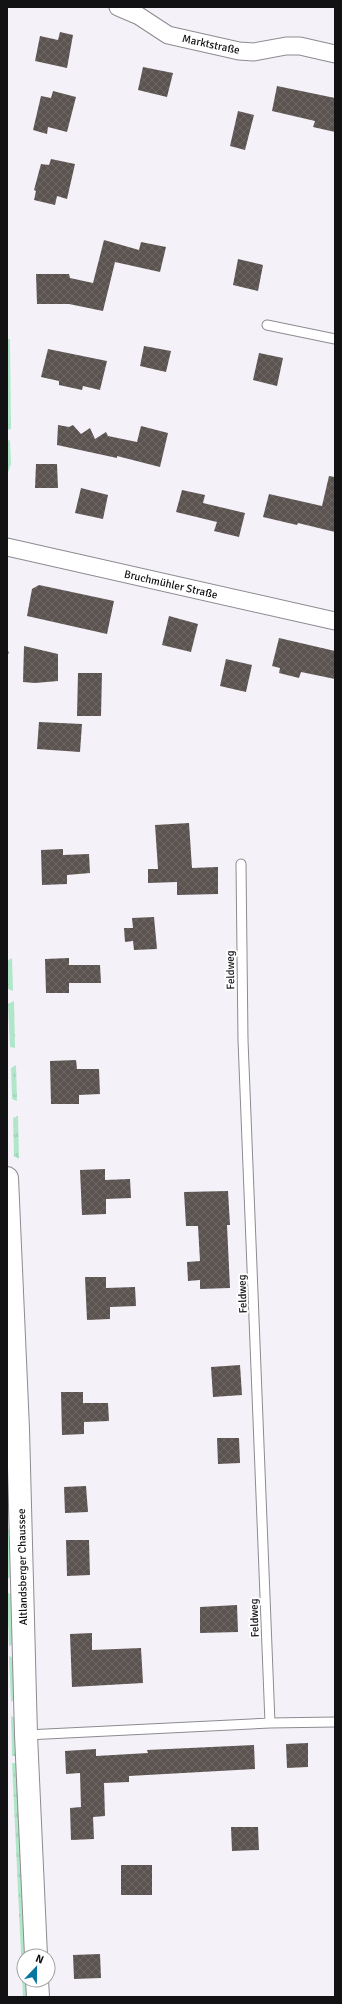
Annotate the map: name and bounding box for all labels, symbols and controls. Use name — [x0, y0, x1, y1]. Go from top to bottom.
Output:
street label: Marktstraße — [181, 32, 241, 57]
street label: Bruchmühler Straße — [123, 567, 219, 602]
street label: Feldweg — [224, 950, 237, 990]
street label: Feldweg — [235, 1274, 250, 1314]
street label: Altlandsberger Chaussee — [15, 1508, 30, 1626]
street label: Feldweg — [247, 1598, 262, 1638]
north arrow — [16, 1948, 56, 1988]
text: N — [34, 1952, 46, 1967]

